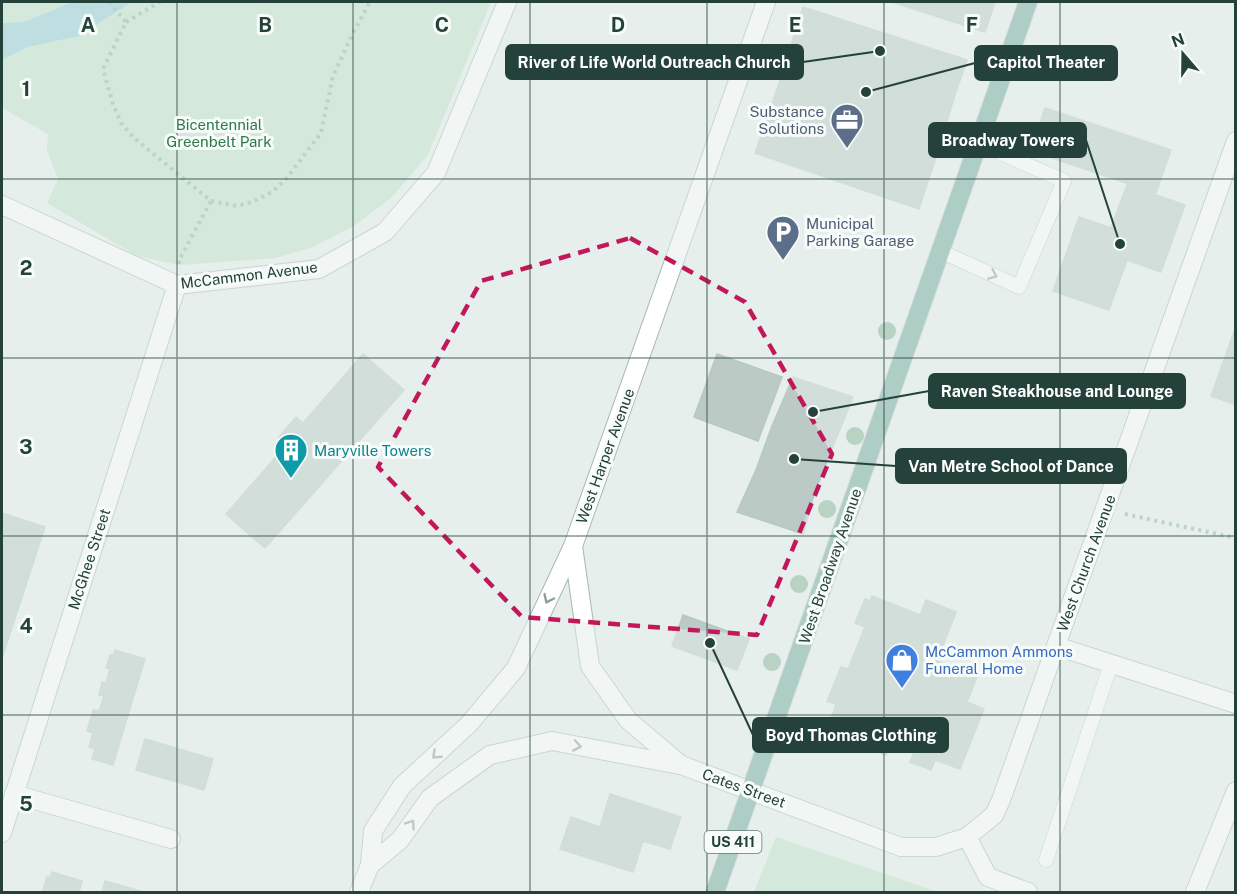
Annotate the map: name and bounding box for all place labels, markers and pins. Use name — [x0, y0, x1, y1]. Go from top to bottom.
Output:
callout: River of Life World Outreach Church — [506, 45, 803, 79]
callout: Capitol Theater — [975, 46, 1117, 80]
office icon: Substance Solutions — [829, 102, 865, 149]
place label: Substance Solutions — [749, 103, 824, 137]
callout: Broadway Towers — [929, 123, 1086, 157]
parking icon: Municipal Parking Garage — [765, 214, 801, 261]
place label: Municipal Parking Garage — [806, 215, 914, 249]
callout: Raven Steakhouse and Lounge — [929, 374, 1185, 408]
building icon: Maryville Towers — [273, 432, 309, 479]
place label: Maryville Towers — [314, 442, 431, 459]
callout: Van Metre School of Dance — [896, 449, 1126, 483]
shop icon: McCammon Ammons Funeral Home — [884, 642, 920, 689]
place label: McCammon Ammons Funeral Home — [925, 643, 1073, 677]
callout: Boyd Thomas Clothing — [753, 718, 948, 752]

